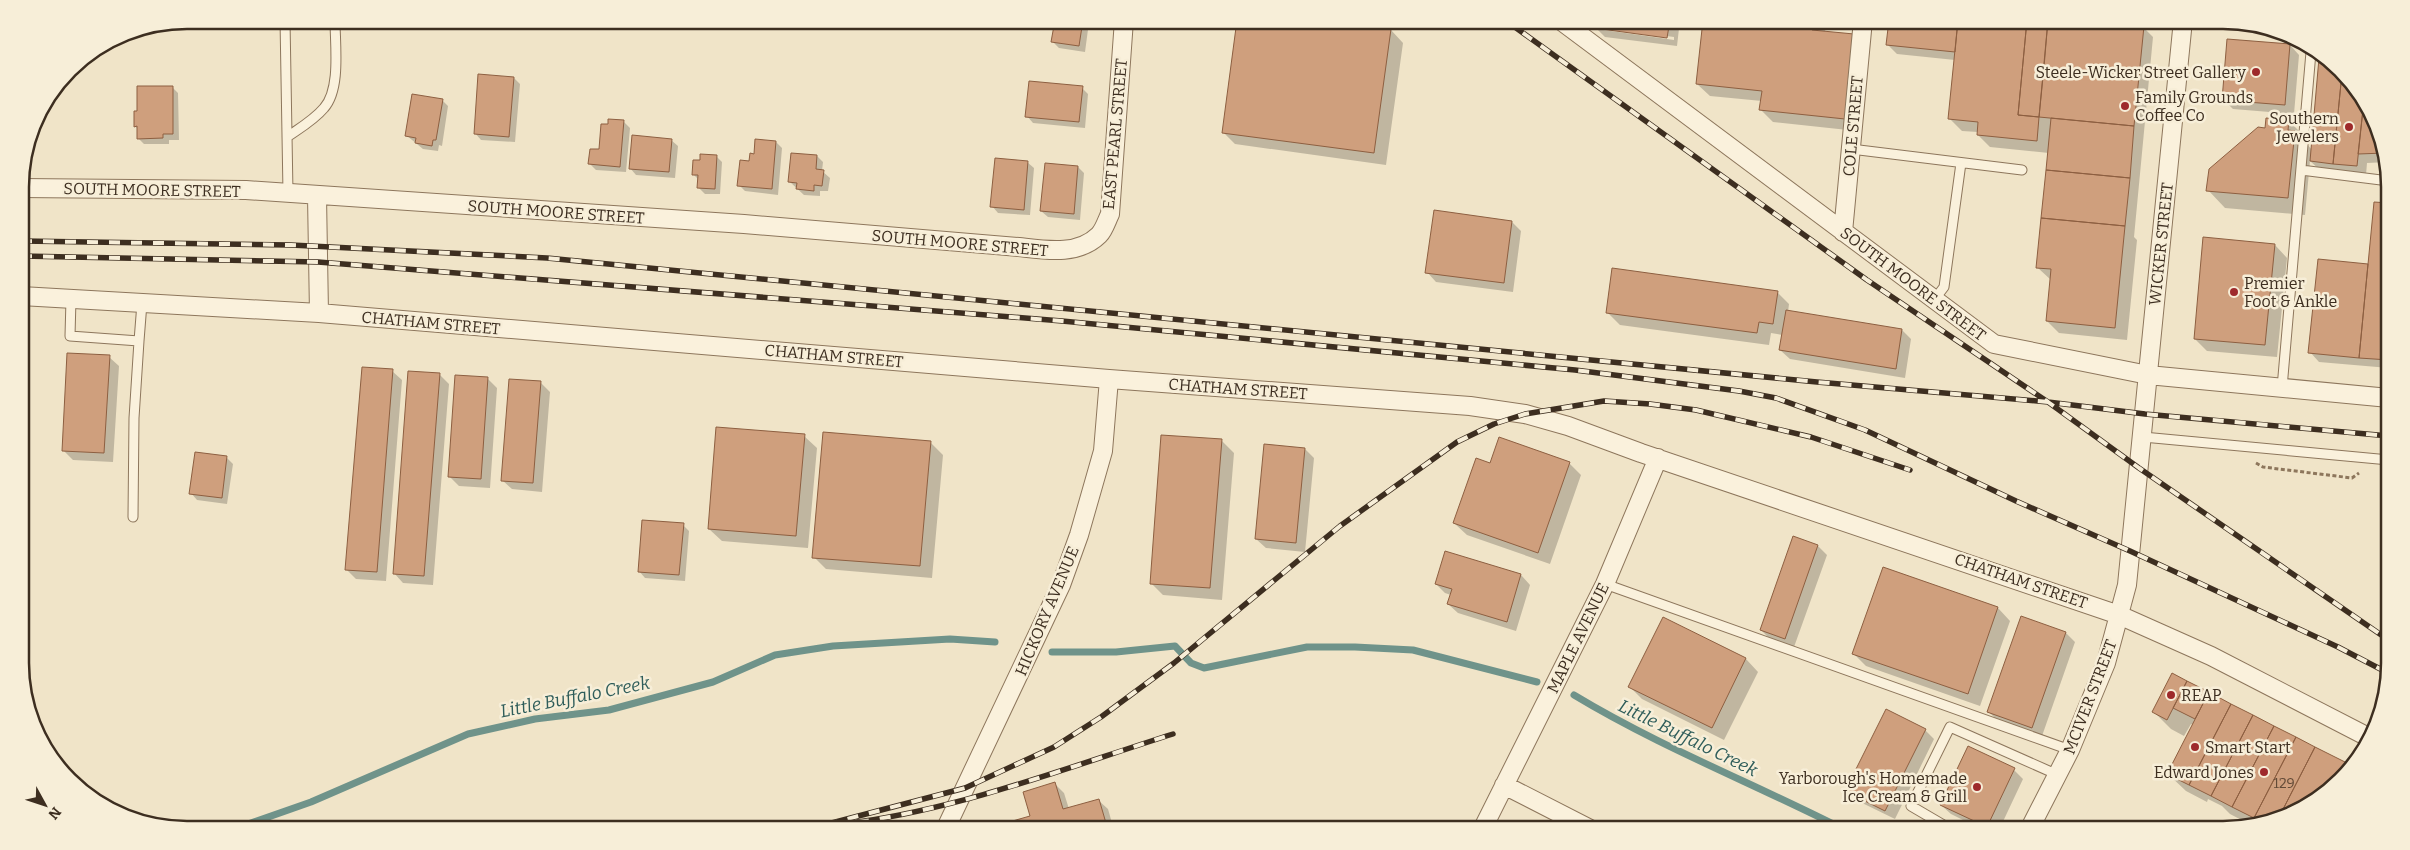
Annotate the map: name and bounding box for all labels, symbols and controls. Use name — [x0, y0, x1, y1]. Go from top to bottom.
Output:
street label: EAST PEARL STREET — [1099, 58, 1131, 210]
place label: Steele-Wicker Street Gallery — [2035, 63, 2247, 82]
marker: Steele-Wicker Street Gallery — [2250, 66, 2262, 78]
street label: COLE STREET — [1839, 75, 1867, 177]
place label: Family Grounds Coffee Co — [2135, 88, 2253, 125]
marker: Family Grounds Coffee Co — [2119, 100, 2131, 112]
place label: Southern Jewelers — [2269, 109, 2339, 146]
marker: Southern Jewelers — [2343, 121, 2355, 133]
street label: SOUTH MOORE STREET — [63, 179, 241, 201]
street label: WICKER STREET — [2145, 182, 2177, 306]
street label: SOUTH MOORE STREET — [467, 196, 645, 228]
street label: SOUTH MOORE STREET — [1836, 223, 1990, 345]
street label: SOUTH MOORE STREET — [871, 226, 1049, 260]
place label: Premier Foot & Ankle — [2244, 274, 2337, 311]
marker: Premier Foot & Ankle — [2228, 286, 2240, 298]
street label: CHATHAM STREET — [361, 307, 501, 339]
street label: CHATHAM STREET — [764, 340, 904, 372]
street label: CHATHAM STREET — [1168, 375, 1308, 403]
street label: HICKORY AVENUE — [1011, 543, 1083, 679]
street label: CHATHAM STREET — [1952, 549, 2090, 613]
street label: MAPLE AVENUE — [1543, 580, 1613, 696]
street label: MCIVER STREET — [2059, 637, 2121, 757]
water label: Little Buffalo Creek — [498, 672, 652, 722]
place label: REAP — [2181, 686, 2222, 705]
marker: REAP — [2165, 689, 2177, 701]
water label: Little Buffalo Creek — [1615, 695, 1761, 781]
place label: Smart Start — [2205, 738, 2291, 757]
marker: Smart Start — [2189, 741, 2201, 753]
place label: Edward Jones — [2154, 763, 2254, 782]
marker: Edward Jones — [2258, 766, 2270, 778]
place label: Yarborough's Homemade Ice Cream & Grill — [1779, 769, 1967, 806]
house number: 129 — [2273, 775, 2295, 792]
north arrow — [20, 780, 70, 830]
marker: Yarborough's Homemade Ice Cream & Grill — [1971, 781, 1983, 793]
text: N — [44, 803, 65, 823]

